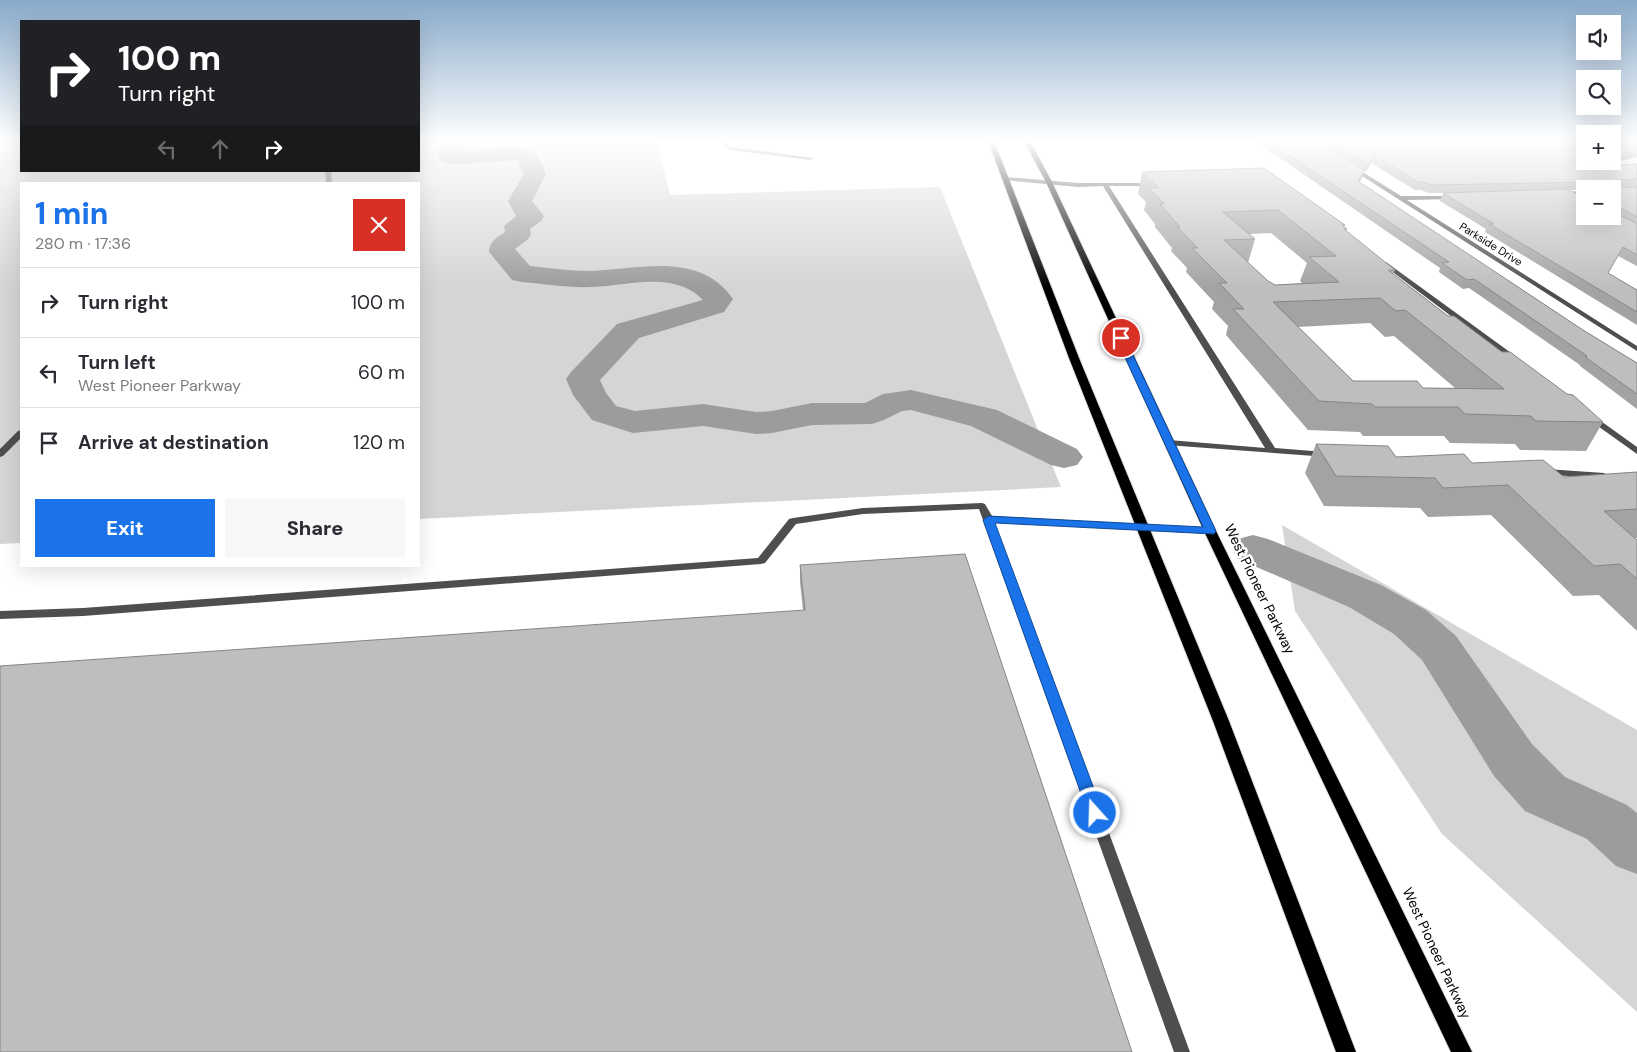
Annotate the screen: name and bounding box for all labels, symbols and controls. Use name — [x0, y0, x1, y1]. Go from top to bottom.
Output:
map controls — [1576, 15, 1621, 225]
button: sound — [1576, 15, 1621, 60]
text: 100 m — [118, 35, 221, 81]
icon: right — [35, 40, 100, 105]
button: search — [1576, 70, 1621, 115]
text: Turn right — [118, 79, 215, 108]
button: + — [1576, 125, 1621, 170]
icon: left — [153, 135, 181, 163]
icon: ahead — [206, 135, 234, 163]
icon: right — [259, 135, 287, 163]
button: − — [1576, 180, 1621, 225]
text: 1 min — [35, 194, 108, 233]
button: close — [353, 199, 405, 251]
street label: Parkside Drive — [1457, 219, 1525, 269]
text: 280 m · 17:36 — [35, 233, 131, 254]
icon: right — [35, 289, 63, 317]
text: Turn right — [78, 290, 168, 315]
text: 100 m — [351, 290, 405, 315]
pin — [1100, 317, 1142, 359]
icon: arrive — [1107, 324, 1135, 352]
text: Turn left — [78, 350, 156, 375]
icon: left — [35, 359, 63, 387]
text: 60 m — [358, 360, 405, 385]
text: West Pioneer Parkway — [78, 375, 241, 396]
icon: arrive — [35, 429, 63, 457]
text: Arrive at destination — [78, 430, 269, 455]
text: 120 m — [353, 430, 405, 455]
button: Exit — [35, 499, 215, 557]
button: Share — [225, 499, 405, 557]
street label: West Pioneer Parkway — [1221, 521, 1299, 657]
position arrow — [1068, 786, 1120, 838]
street label: West Pioneer Parkway — [1399, 885, 1475, 1022]

